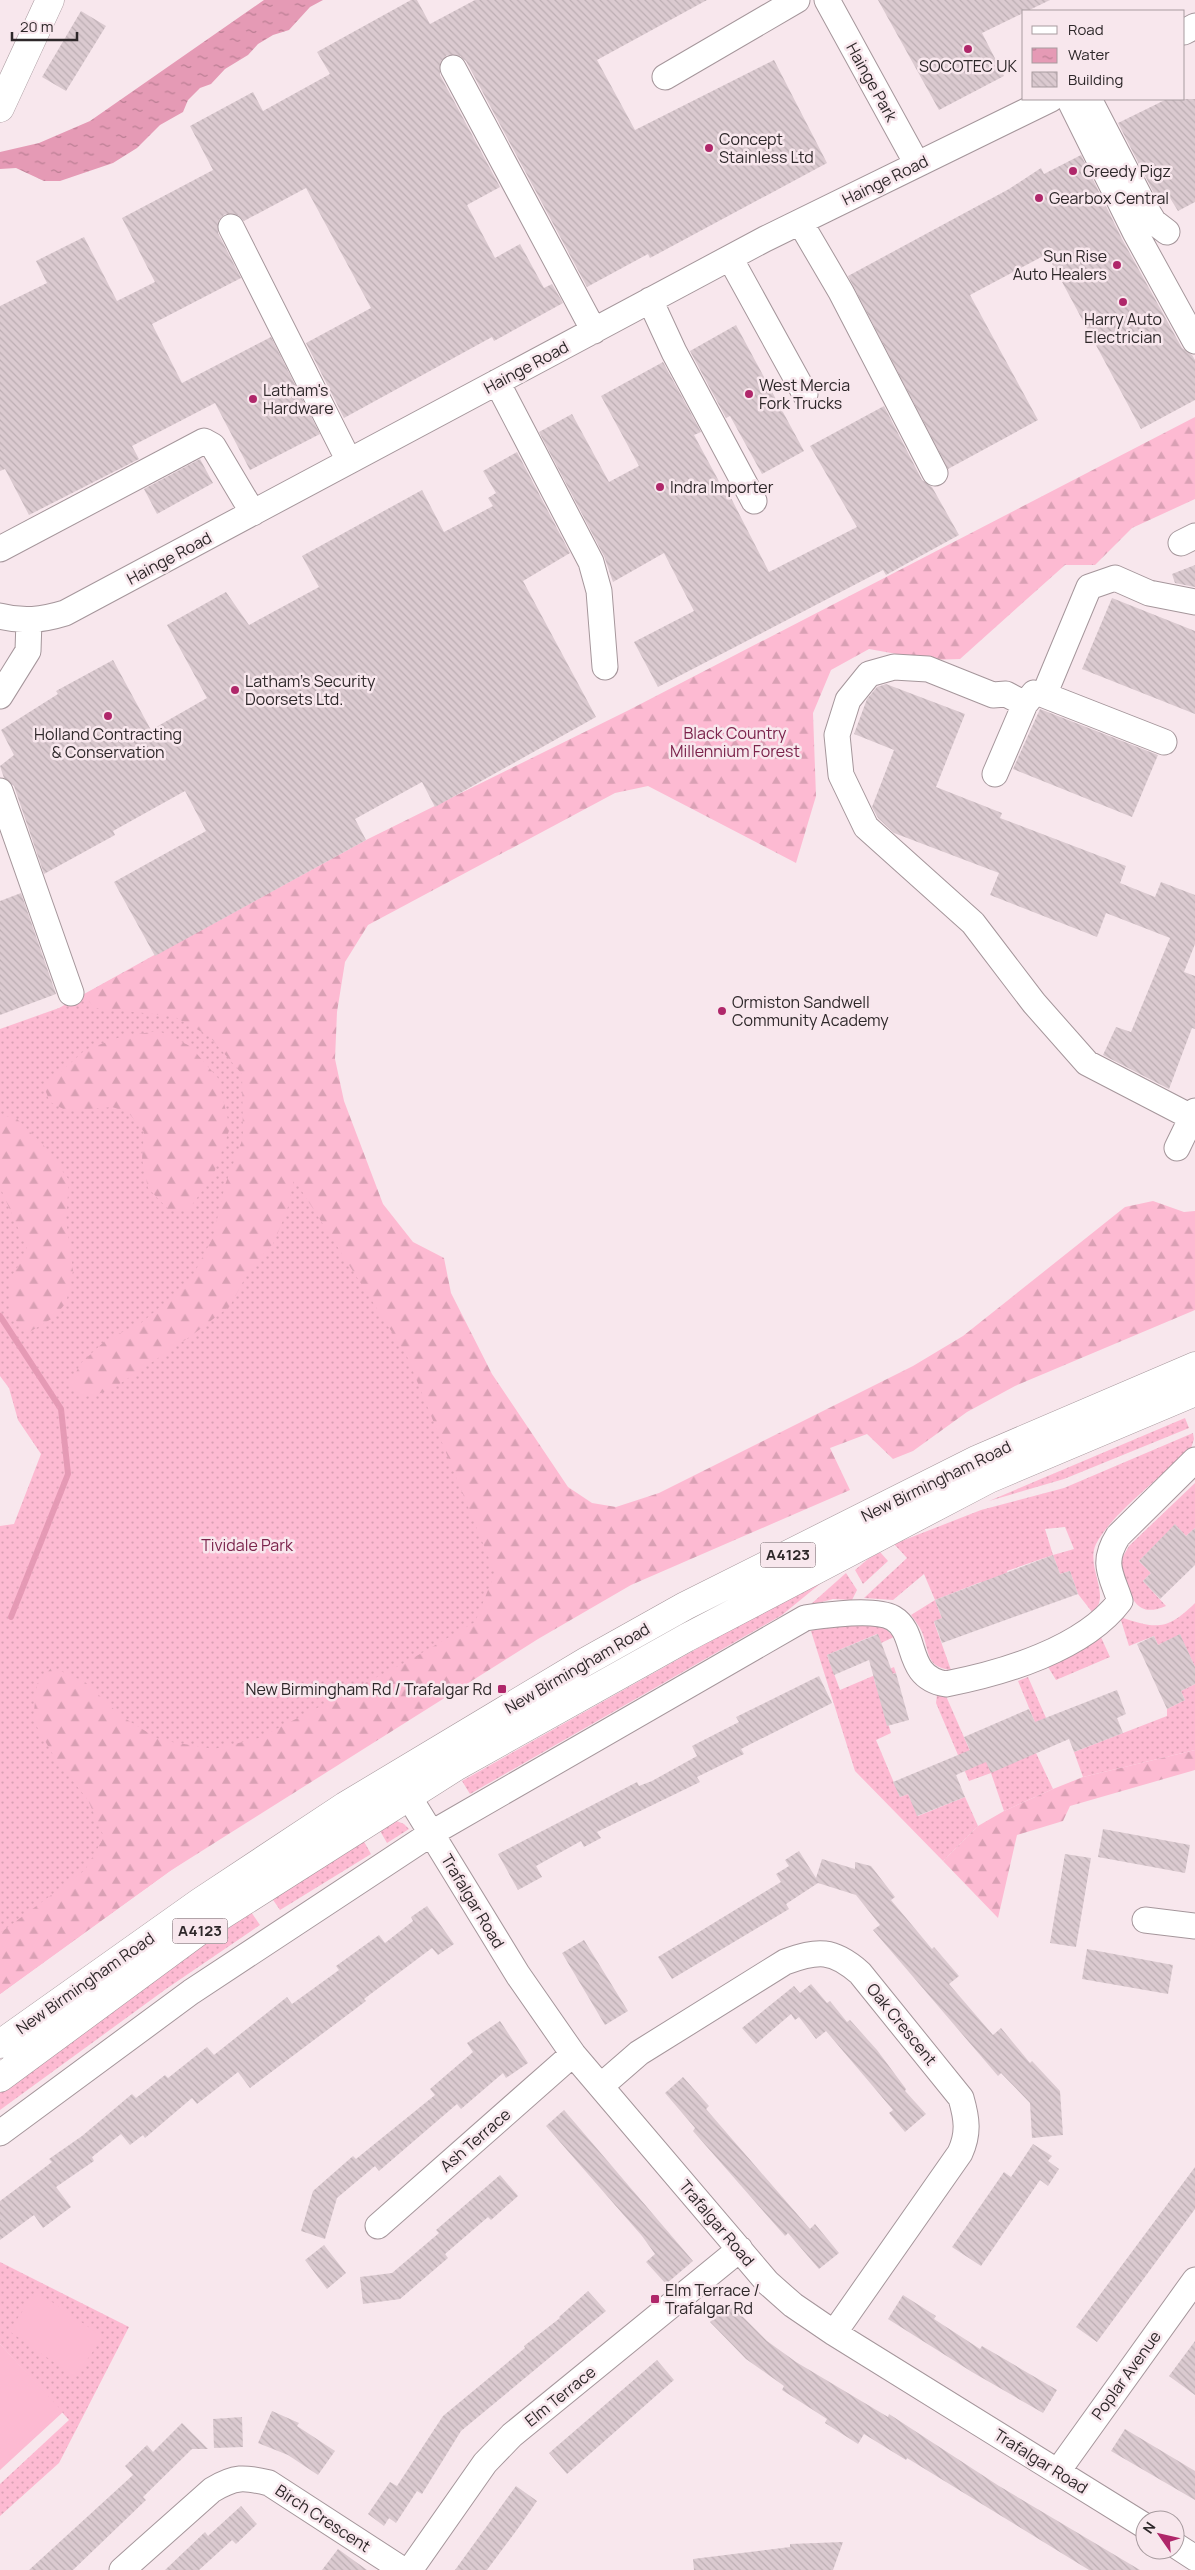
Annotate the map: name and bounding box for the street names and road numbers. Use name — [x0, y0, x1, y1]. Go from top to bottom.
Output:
street label: Hainge Park — [841, 39, 903, 126]
street label: Hainge Road — [838, 150, 932, 210]
street label: Hainge Road — [480, 335, 572, 399]
street label: Hainge Road — [123, 526, 215, 590]
street label: New Birmingham Road — [857, 1435, 1015, 1527]
road number: A4123 — [760, 1542, 816, 1568]
street label: New Birmingham Road — [500, 1617, 654, 1719]
street label: Trafalgar Road — [436, 1850, 510, 1952]
road number: A4123 — [172, 1918, 228, 1944]
street label: New Birmingham Road — [11, 1927, 159, 2039]
street label: Oak Crescent — [862, 1978, 942, 2070]
street label: Ash Terrace — [435, 2103, 515, 2177]
street label: Trafalgar Road — [674, 2175, 760, 2271]
street label: Poplar Avenue — [1086, 2326, 1166, 2424]
street label: Elm Terrace — [520, 2361, 600, 2431]
street label: Trafalgar Road — [990, 2423, 1092, 2499]
street label: Birch Crescent — [271, 2479, 375, 2557]

